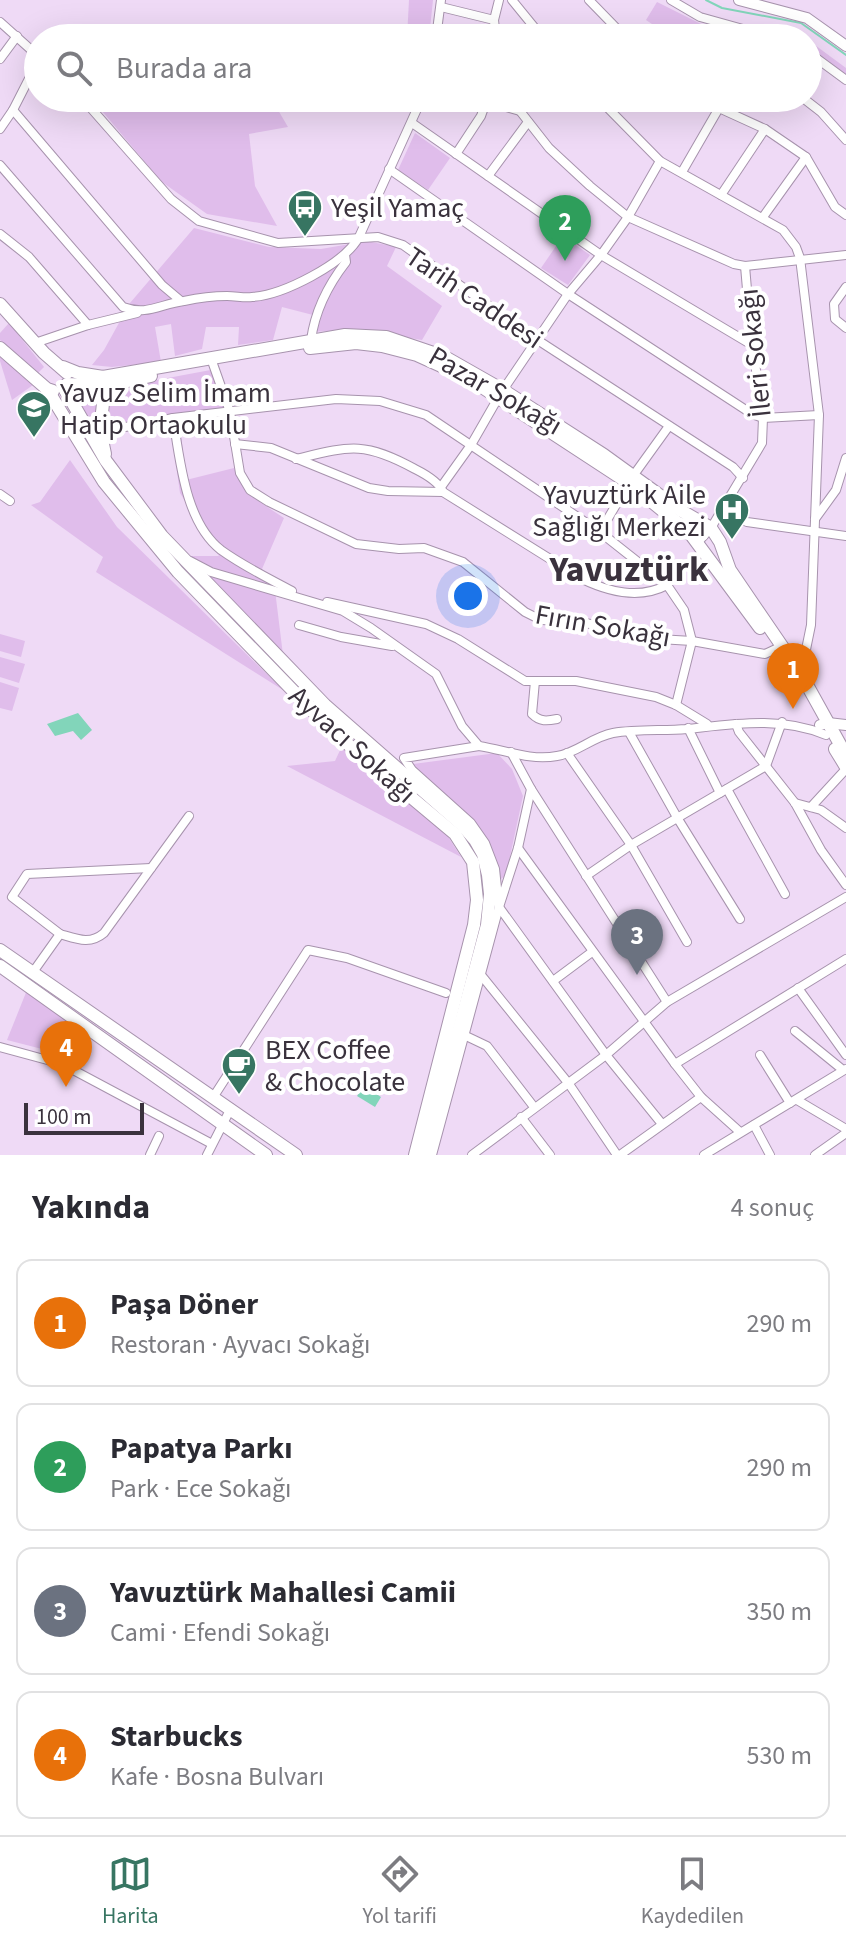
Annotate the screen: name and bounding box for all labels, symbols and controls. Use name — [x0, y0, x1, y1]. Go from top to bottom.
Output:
search box — [24, 24, 822, 112]
icon: search — [52, 46, 96, 90]
text: Burada ara — [116, 47, 253, 90]
bus stop icon: Yeşil Yamaç — [286, 188, 324, 238]
place label: Yeşil Yamaç — [330, 188, 464, 228]
pin: 2 — [539, 195, 591, 261]
street label: Tarih Caddesi — [398, 237, 551, 359]
street label: İleri Sokağı — [728, 286, 782, 419]
street label: Pazar Sokağı — [421, 336, 570, 445]
place label: Yavuz Selim İmam Hatip Ortaokulu — [59, 373, 271, 445]
school or university icon: Yavuz Selim İmam Hatip Ortaokulu — [15, 389, 53, 439]
place label: Yavuztürk Aile Sağlığı Merkezi — [532, 475, 706, 547]
hospital icon: Yavuztürk Aile Sağlığı Merkezi — [713, 491, 751, 541]
district label: Yavuztürk — [548, 544, 709, 595]
your location — [448, 576, 488, 616]
street label: Fırın Sokağı — [532, 594, 674, 658]
pin: 1 — [767, 643, 819, 709]
street label: Ayvacı Sokağı — [280, 677, 425, 813]
pin: 3 — [611, 909, 663, 975]
pin: 4 — [40, 1021, 92, 1087]
place label: BEX Coffee & Chocolate — [265, 1030, 405, 1102]
cafe icon: BEX Coffee & Chocolate — [220, 1046, 258, 1096]
scale bar — [24, 1099, 144, 1135]
text: 100 m — [36, 1101, 91, 1133]
text: Yakında — [32, 1183, 150, 1232]
text: 4 sonuç — [731, 1189, 814, 1226]
text: Paşa Döner — [110, 1283, 258, 1326]
text: 1 — [53, 1305, 67, 1342]
text: 290 m — [746, 1305, 812, 1342]
text: Restoran · Ayvacı Sokağı — [110, 1326, 370, 1363]
text: Papatya Parkı — [110, 1427, 293, 1470]
text: 2 — [53, 1449, 67, 1486]
text: 290 m — [746, 1449, 812, 1486]
text: Park · Ece Sokağı — [110, 1470, 292, 1507]
text: Yavuztürk Mahallesi Camii — [110, 1571, 456, 1614]
text: 3 — [53, 1593, 67, 1630]
text: 350 m — [746, 1593, 812, 1630]
text: Cami · Efendi Sokağı — [110, 1614, 330, 1651]
text: Starbucks — [110, 1715, 242, 1758]
text: 4 — [53, 1737, 67, 1774]
text: 530 m — [746, 1737, 812, 1774]
text: Kafe · Bosna Bulvarı — [110, 1758, 324, 1795]
tab: Harita — [102, 1852, 158, 1932]
tab: Yol tarifi — [362, 1852, 437, 1932]
tab: Kaydedilen — [641, 1852, 744, 1932]

